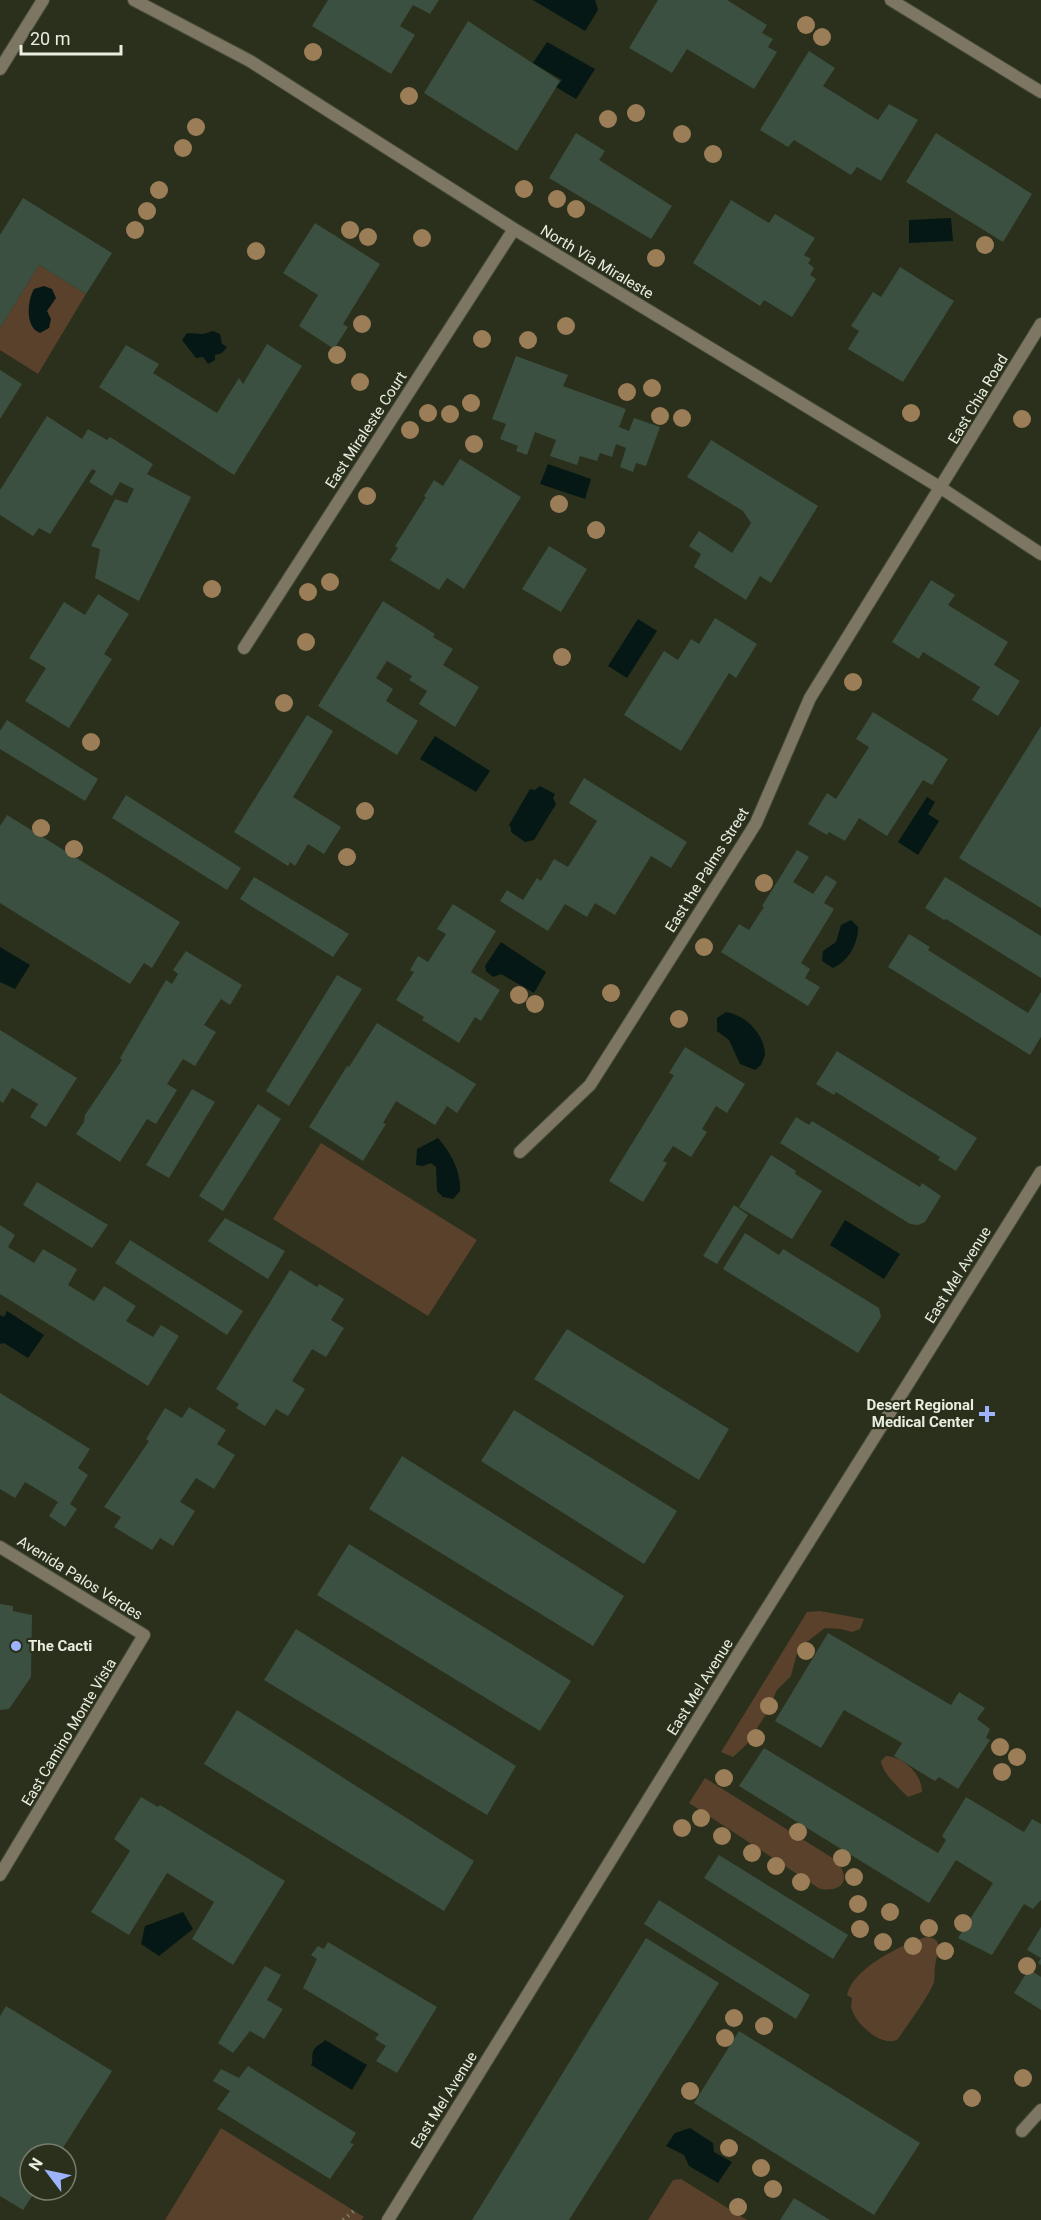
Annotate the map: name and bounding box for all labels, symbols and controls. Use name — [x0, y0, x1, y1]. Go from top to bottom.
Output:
scale bar — [21, 18, 122, 56]
text: 20 m — [30, 28, 70, 49]
street label: North Via Miraleste — [537, 221, 657, 303]
street label: East Chia Road — [944, 351, 1012, 447]
street label: East Miraleste Court — [322, 368, 411, 492]
street label: East the Palms Street — [661, 804, 753, 936]
street label: East Mel Avenue — [921, 1223, 995, 1327]
place label: Desert Regional Medical Center — [867, 1396, 974, 1431]
marker: Desert Regional Medical Center — [978, 1405, 996, 1423]
street label: Avenida Palos Verdes — [14, 1532, 146, 1624]
street label: East Mel Avenue — [663, 1635, 737, 1739]
place label: The Cacti — [28, 1637, 92, 1655]
marker: The Cacti — [9, 1639, 23, 1653]
street label: East Camino Monte Vista — [18, 1655, 120, 1809]
street label: East Mel Avenue — [407, 2048, 481, 2152]
north arrow — [18, 2142, 78, 2202]
text: N — [25, 2154, 47, 2174]

